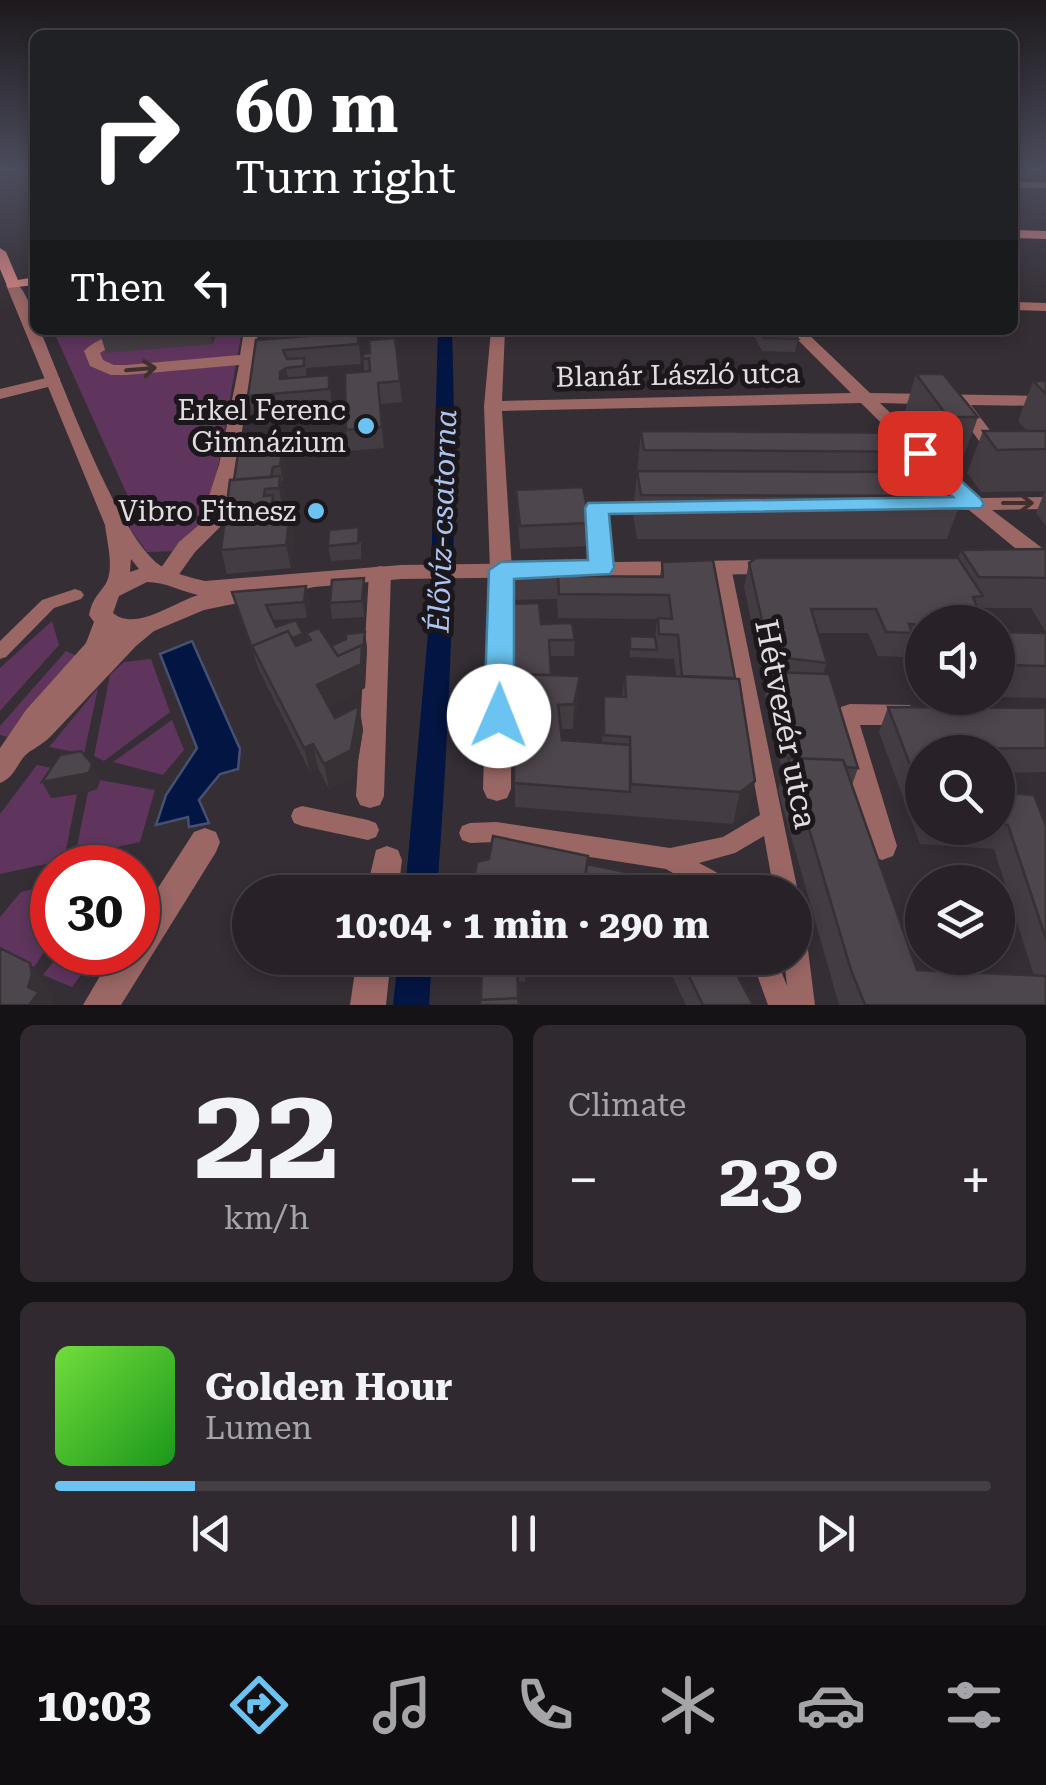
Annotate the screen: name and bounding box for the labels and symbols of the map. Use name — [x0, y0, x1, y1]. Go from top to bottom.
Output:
street label: Blanár László utca — [555, 356, 801, 394]
one-way arrow — [124, 359, 156, 378]
place label: Erkel Ferenc Gimnázium — [178, 394, 346, 459]
water label: Élővíz-csatorna — [420, 409, 463, 634]
pin — [878, 411, 963, 496]
marker: Erkel Ferenc Gimnázium — [355, 415, 377, 437]
one-way arrow — [1000, 494, 1033, 512]
place label: Vibro Fitnesz — [118, 495, 296, 528]
marker: Vibro Fitnesz — [305, 500, 327, 522]
street label: Hétvezér utca — [747, 616, 825, 832]
position arrow — [447, 664, 551, 768]
speed limit sign: 30 — [30, 845, 160, 975]

